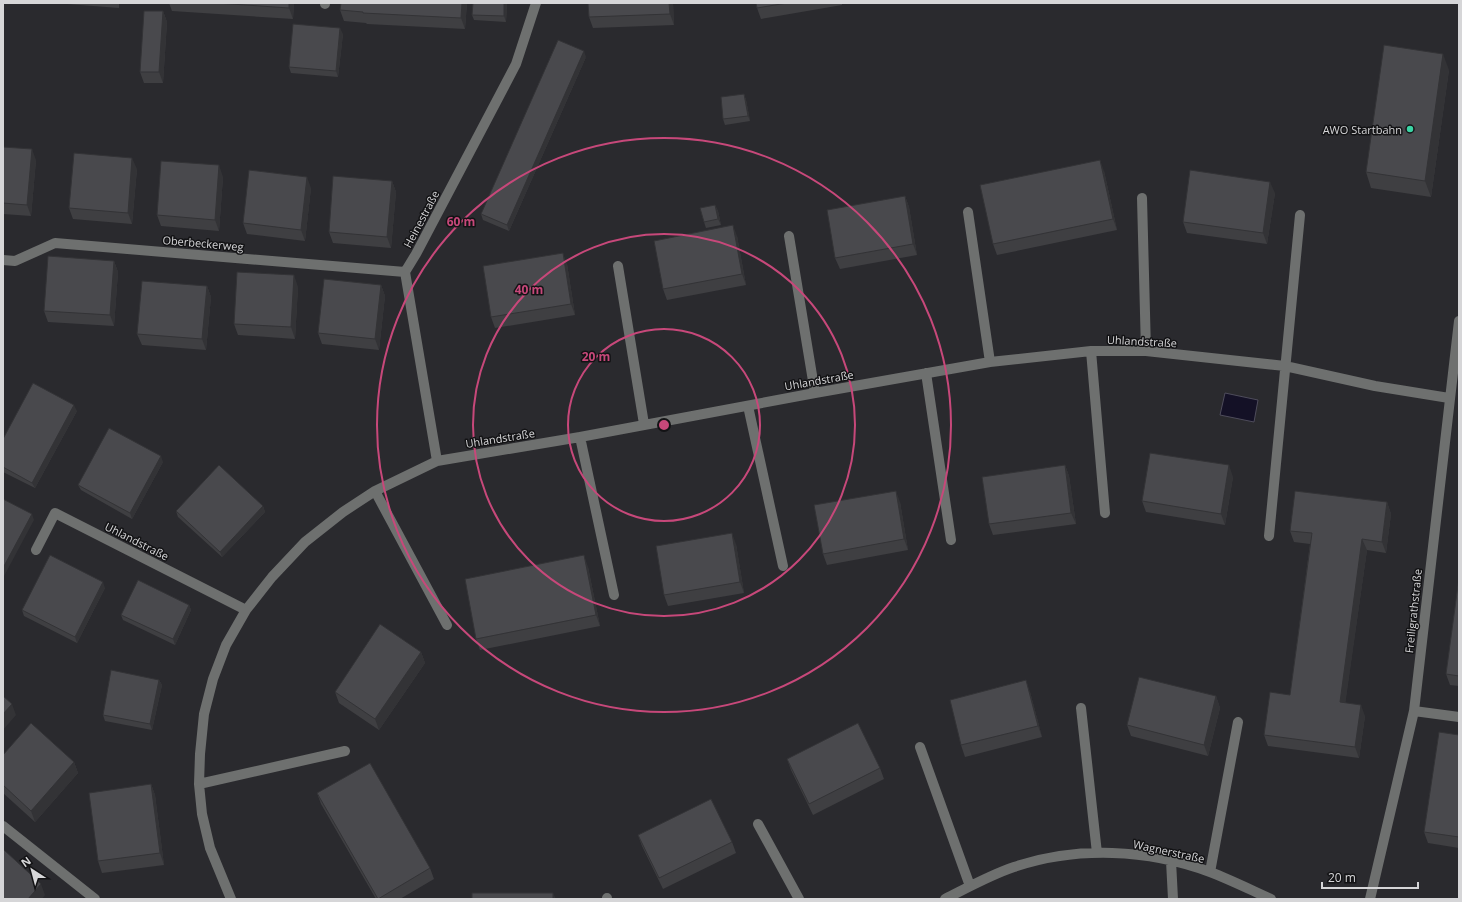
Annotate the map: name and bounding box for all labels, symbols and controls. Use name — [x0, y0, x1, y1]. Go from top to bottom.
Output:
place label: AWO Startbahn — [1323, 122, 1402, 137]
marker: AWO Startbahn — [1405, 124, 1415, 134]
street label: Heinestraße — [400, 188, 442, 250]
text: 60 m — [447, 213, 475, 230]
street label: Oberbeckerweg — [162, 232, 244, 254]
text: 40 m — [515, 281, 543, 298]
street label: Uhlandstraße — [1107, 332, 1177, 350]
text: 20 m — [582, 348, 610, 365]
street label: Uhlandstraße — [783, 367, 855, 393]
centre of rings — [657, 418, 671, 432]
street label: Uhlandstraße — [464, 425, 536, 451]
street label: Uhlandstraße — [102, 518, 172, 564]
street label: Freiligrathstraße — [1401, 568, 1425, 654]
street label: Wagnerstraße — [1132, 836, 1206, 866]
north arrow — [12, 850, 52, 890]
text: N — [18, 853, 34, 870]
scale bar — [1322, 864, 1418, 890]
text: 20 m — [1328, 869, 1356, 886]

